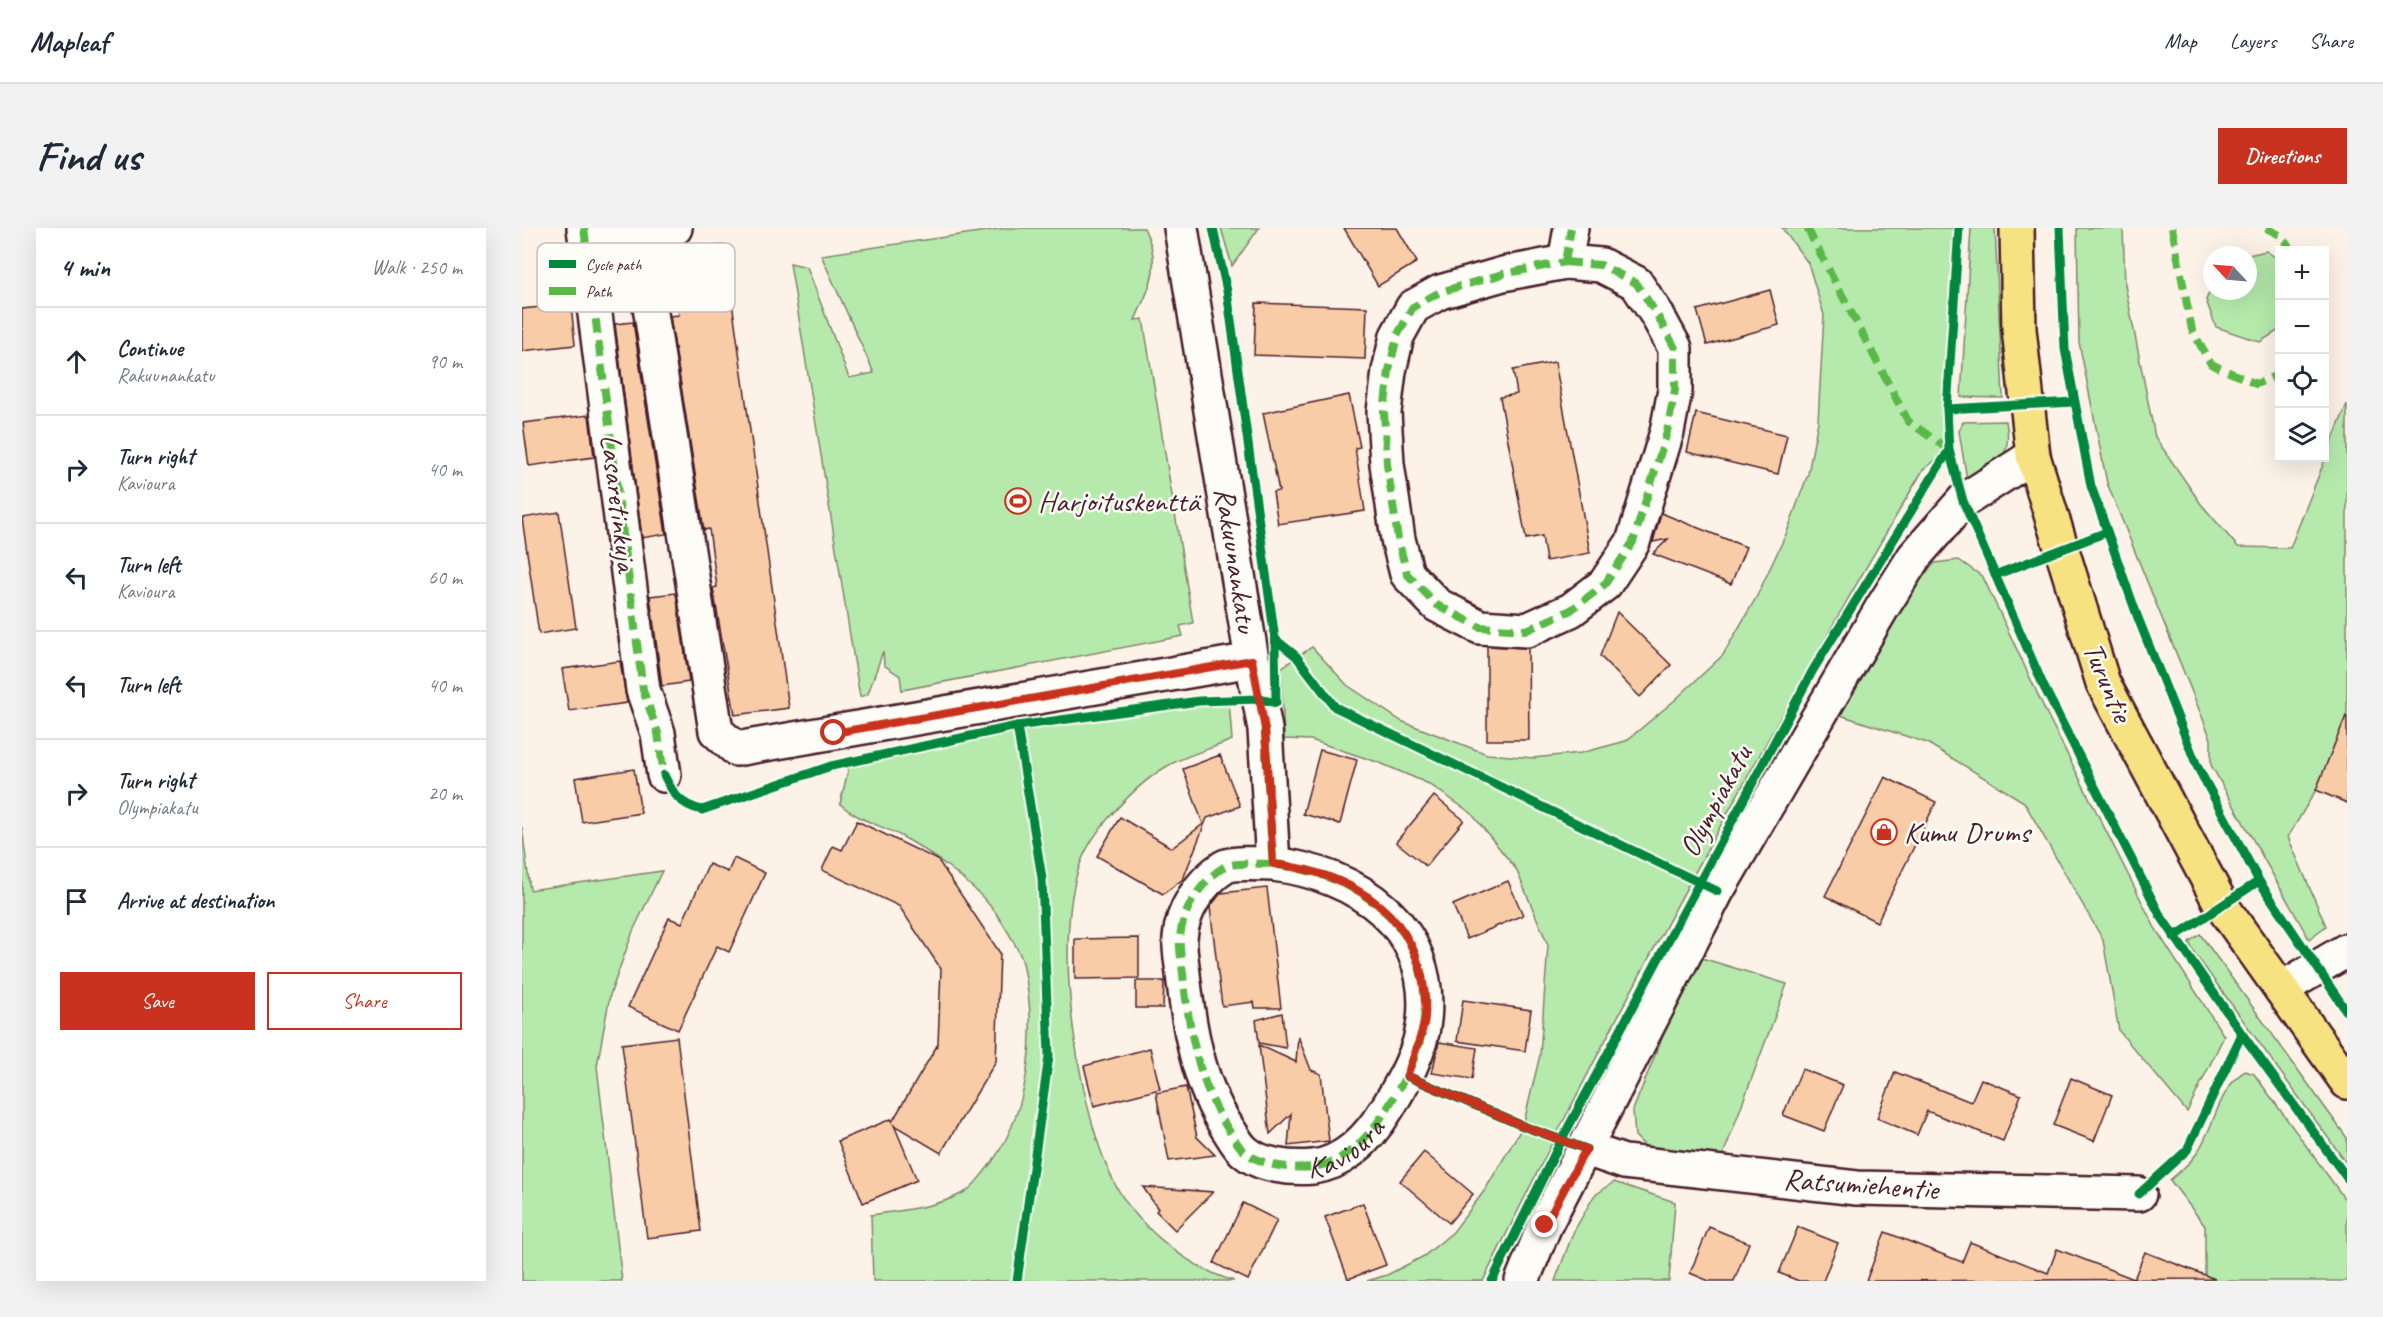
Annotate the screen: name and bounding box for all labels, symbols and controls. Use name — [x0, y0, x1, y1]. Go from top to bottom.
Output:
text: Mapleaf — [30, 24, 108, 59]
text: Map — [2164, 28, 2197, 54]
text: Layers — [2230, 28, 2276, 54]
text: Share — [2309, 28, 2353, 54]
button: Directions — [2218, 128, 2347, 184]
text: Find us — [36, 130, 141, 183]
legend — [537, 243, 735, 312]
north arrow — [2203, 246, 2257, 300]
map controls — [2275, 246, 2329, 462]
button: + — [2275, 246, 2329, 300]
text: 4 min — [60, 251, 110, 284]
text: Walk · 250 m — [372, 255, 462, 280]
text: Cycle path — [586, 255, 642, 275]
text: Path — [586, 282, 613, 302]
button: − — [2275, 300, 2329, 354]
text: Continue — [117, 335, 183, 363]
icon: ahead — [60, 345, 93, 378]
text: 90 m — [428, 349, 462, 374]
button: locate — [2275, 354, 2329, 408]
text: Rakuunankatu — [117, 363, 214, 388]
button: layers — [2275, 408, 2329, 462]
street label: Lasaretinkuja — [592, 432, 647, 577]
text: Turn right — [117, 443, 194, 471]
icon: right — [60, 453, 93, 486]
text: 40 m — [428, 457, 462, 482]
text: Kavioura — [117, 471, 175, 496]
place label: Harjoituskenttä — [1038, 482, 1201, 520]
street label: Rakuunankatu — [1206, 485, 1266, 637]
sports icon: Harjoituskenttä — [1003, 486, 1033, 516]
text: Turn left — [117, 551, 181, 579]
icon: left — [60, 561, 93, 594]
text: 60 m — [428, 565, 462, 590]
text: Kavioura — [117, 579, 175, 604]
street label: Turuntie — [2074, 636, 2143, 730]
icon: left — [60, 669, 93, 702]
text: Turn left — [117, 671, 181, 699]
text: 40 m — [428, 673, 462, 698]
route start — [820, 719, 846, 745]
street label: Olympiakatu — [1670, 737, 1761, 863]
text: Turn right — [117, 767, 194, 795]
icon: right — [60, 777, 93, 810]
text: 20 m — [428, 781, 462, 806]
text: Olympiakatu — [117, 795, 198, 820]
place label: Kumu Drums — [1904, 813, 2032, 851]
shop icon: Kumu Drums — [1869, 817, 1899, 847]
icon: arrive — [60, 885, 93, 918]
text: Arrive at destination — [117, 887, 274, 915]
button: Save — [60, 972, 255, 1030]
button: Share — [267, 972, 462, 1030]
street label: Kavioura — [1305, 1109, 1394, 1187]
street label: Ratsumiehentie — [1782, 1160, 1942, 1209]
route end — [1531, 1211, 1557, 1237]

